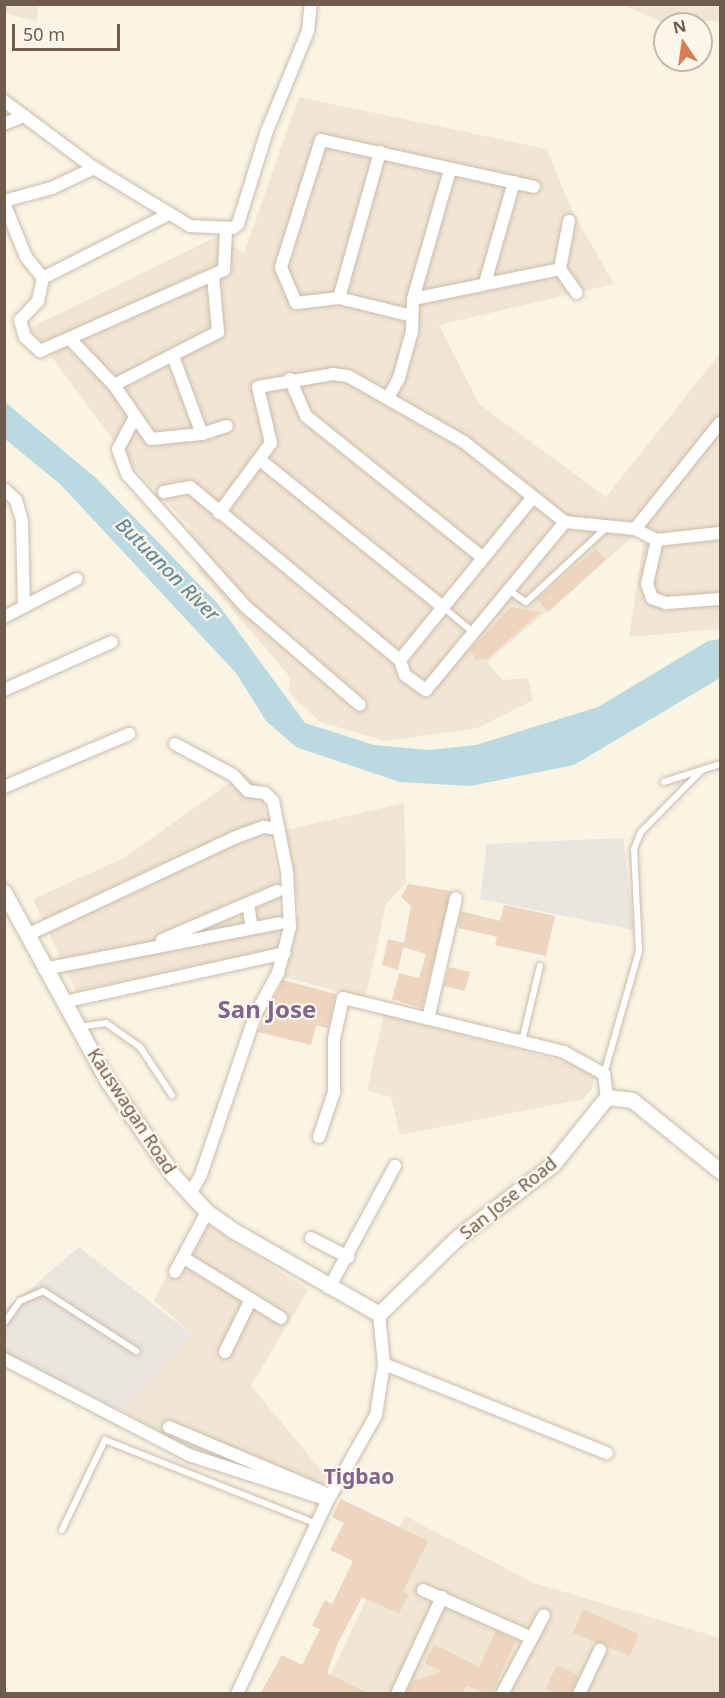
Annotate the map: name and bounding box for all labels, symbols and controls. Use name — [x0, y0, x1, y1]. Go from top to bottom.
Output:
scale bar — [15, 12, 123, 50]
north arrow — [653, 12, 713, 72]
text: N — [671, 14, 688, 39]
text: 50 m — [23, 22, 65, 46]
water label: Butuanon River — [111, 512, 225, 626]
district label: San Jose — [218, 995, 316, 1023]
street label: Kauswagan Road — [83, 1044, 181, 1178]
street label: San Jose Road — [455, 1152, 561, 1244]
district label: Tigbao — [324, 1463, 394, 1489]

